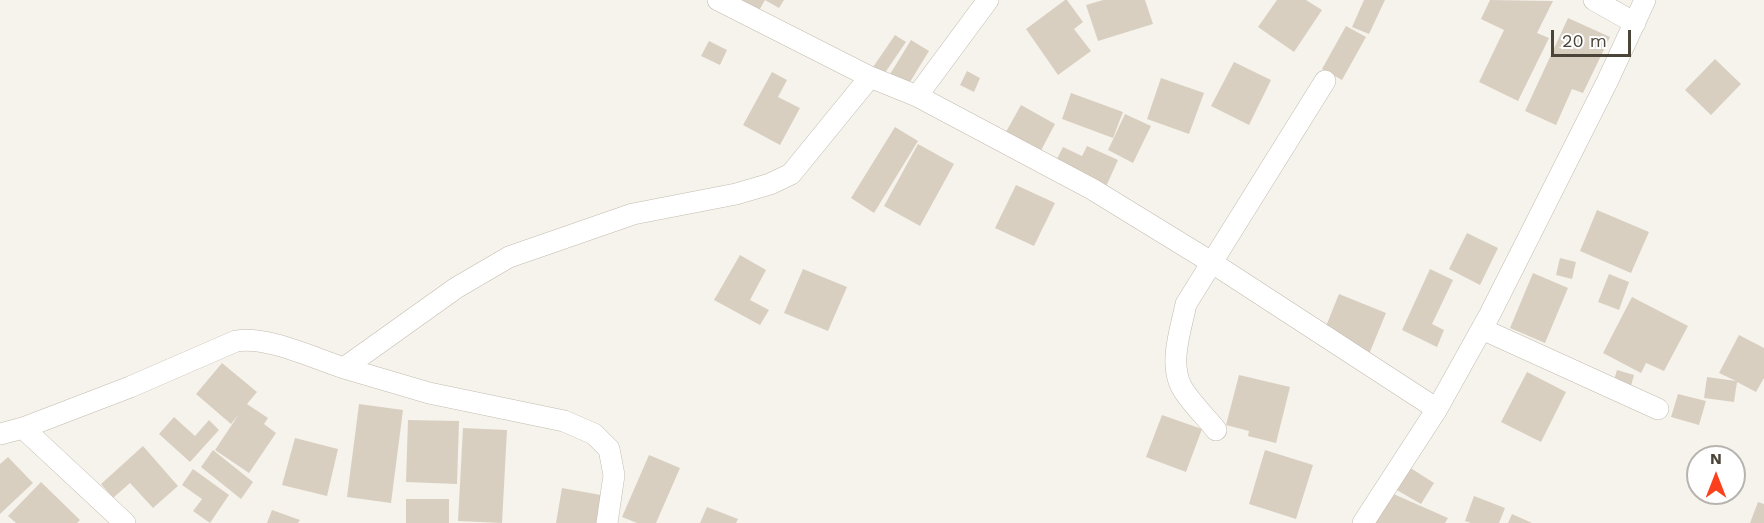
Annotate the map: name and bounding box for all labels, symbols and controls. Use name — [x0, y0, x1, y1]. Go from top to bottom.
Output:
scale bar — [1554, 18, 1634, 56]
text: 20 m — [1562, 30, 1607, 51]
north arrow — [1686, 445, 1746, 505]
text: N — [1710, 449, 1722, 468]

